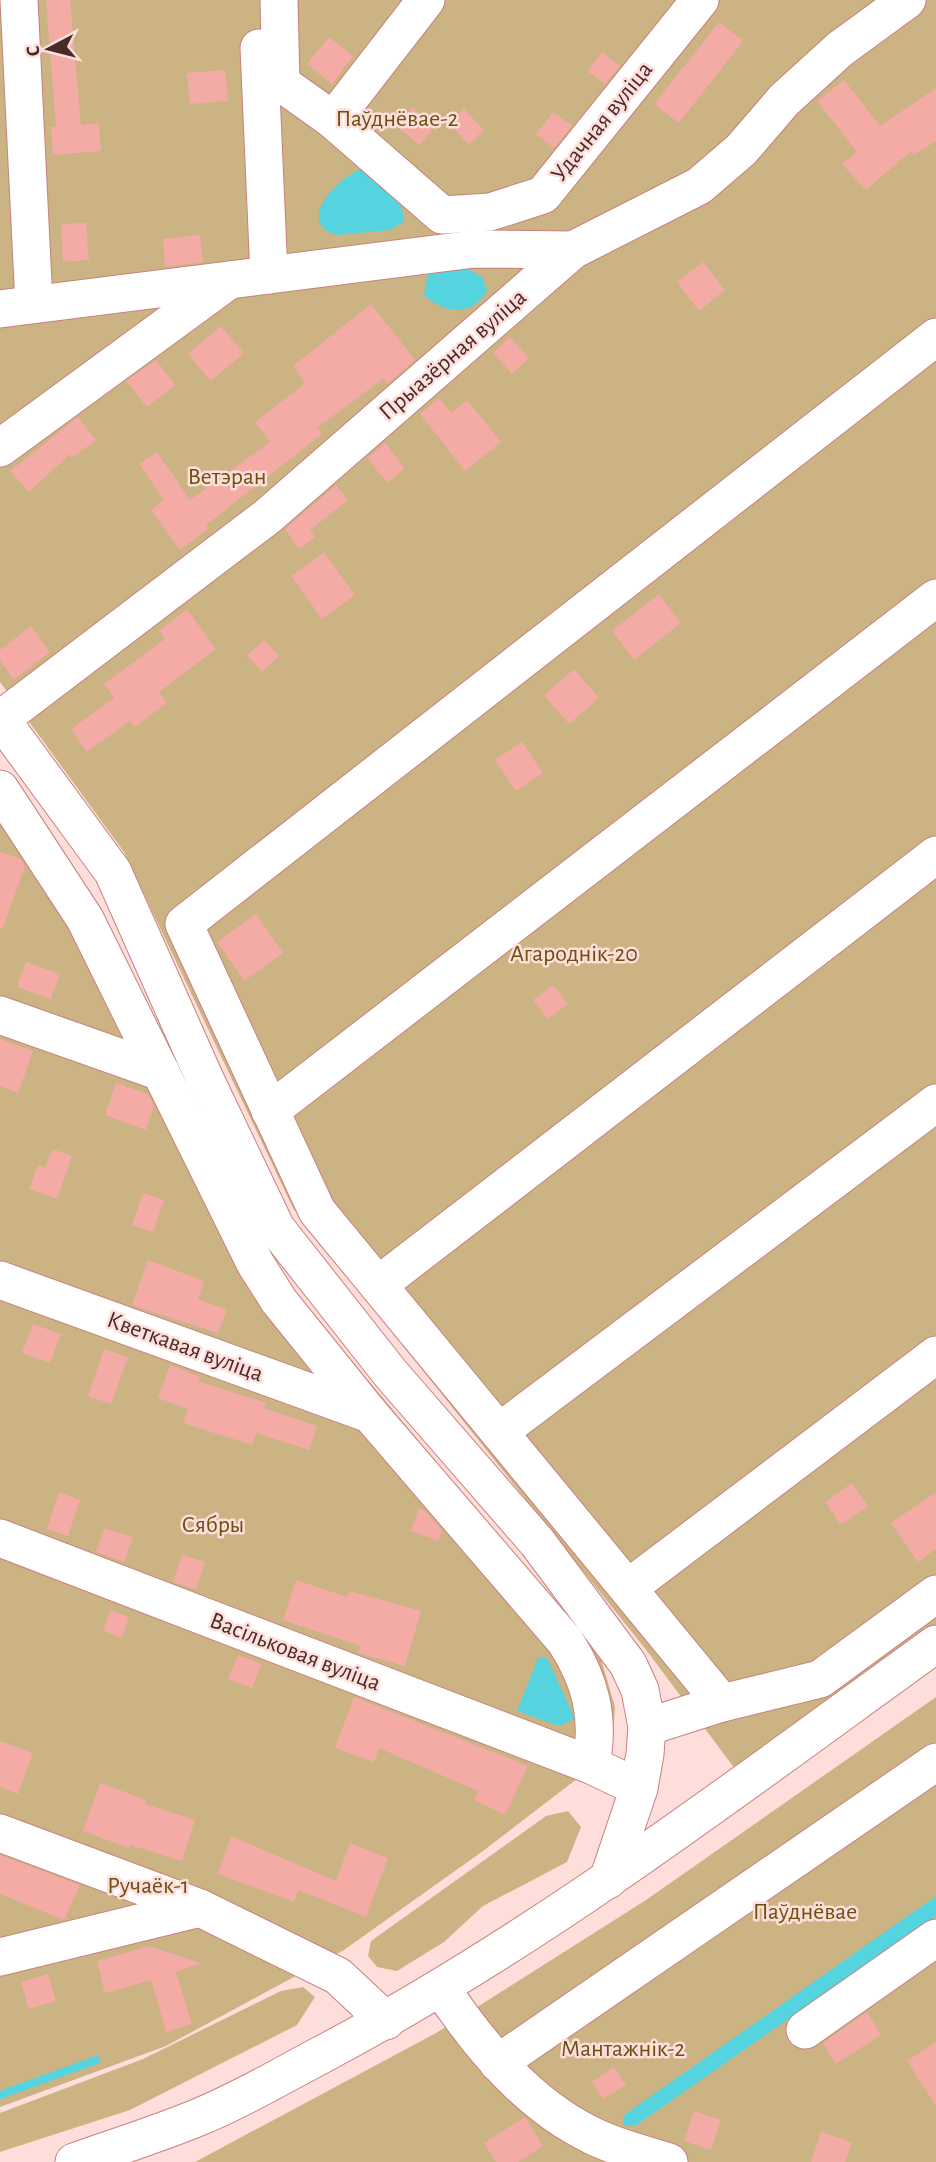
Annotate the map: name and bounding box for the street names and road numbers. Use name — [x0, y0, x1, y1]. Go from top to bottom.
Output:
street label: Удачная вуліца — [547, 58, 657, 186]
street label: Прыазёрная вуліца — [375, 285, 531, 425]
street label: Кветкавая вуліца — [104, 1308, 266, 1386]
street label: Васільковая вуліца — [206, 1608, 384, 1696]

